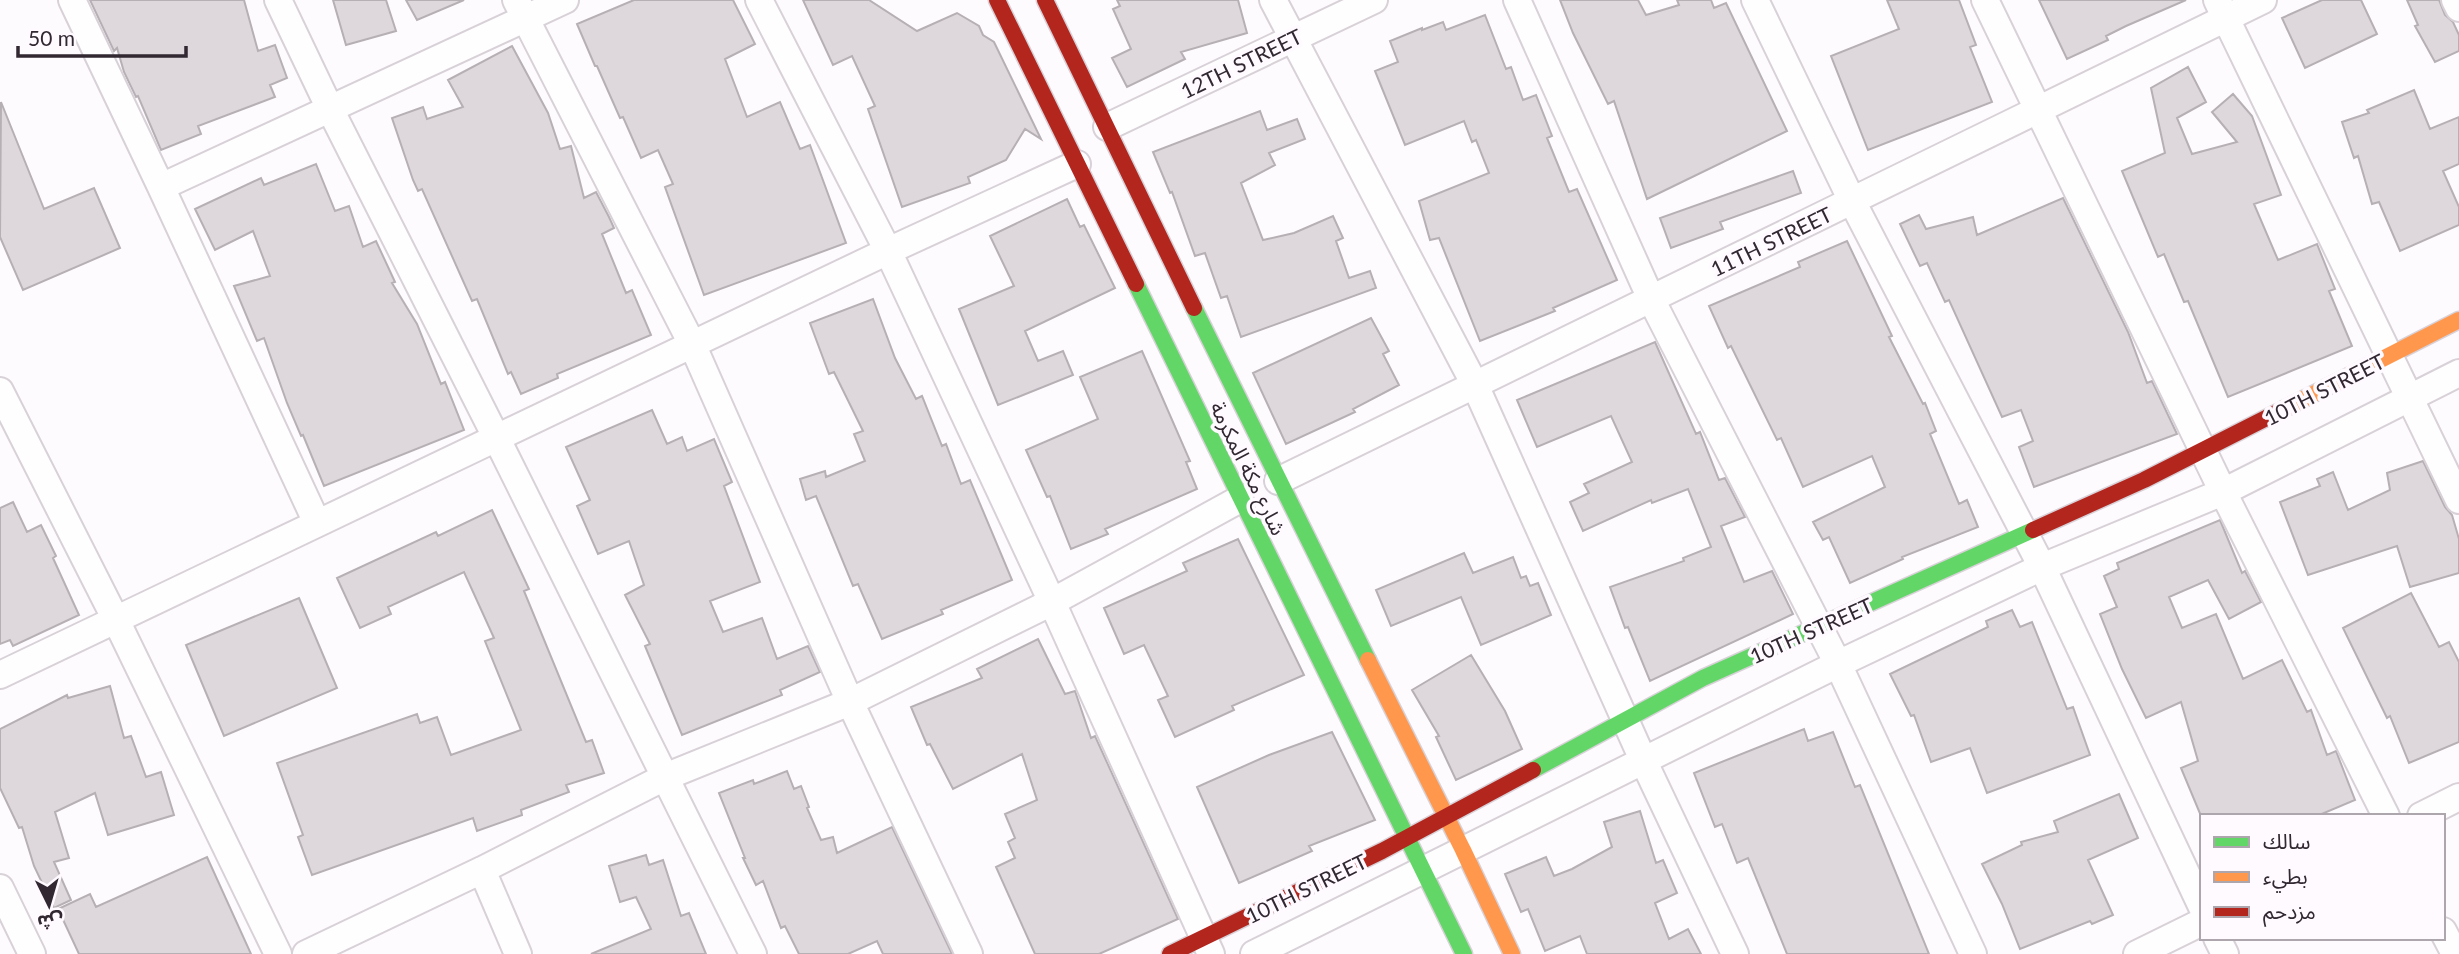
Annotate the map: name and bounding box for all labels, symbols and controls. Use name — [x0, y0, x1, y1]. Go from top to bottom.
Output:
scale bar — [18, 14, 186, 58]
street label: 12TH STREET — [1176, 23, 1306, 103]
text: 50 m — [28, 25, 75, 50]
street label: 11TH STREET — [1706, 201, 1836, 281]
street label: 10TH STREET — [2260, 348, 2389, 430]
street label: شارع مكة المكرمة — [1202, 397, 1292, 541]
street label: 10TH STREET — [1746, 592, 1877, 668]
legend — [2200, 814, 2445, 940]
text: سالك — [2263, 828, 2310, 853]
street label: 10TH STREET — [1241, 848, 1371, 928]
text: بطيء — [2263, 863, 2308, 893]
north arrow — [14, 870, 84, 940]
text: مزدحم — [2263, 898, 2316, 927]
text: ش — [37, 910, 64, 935]

